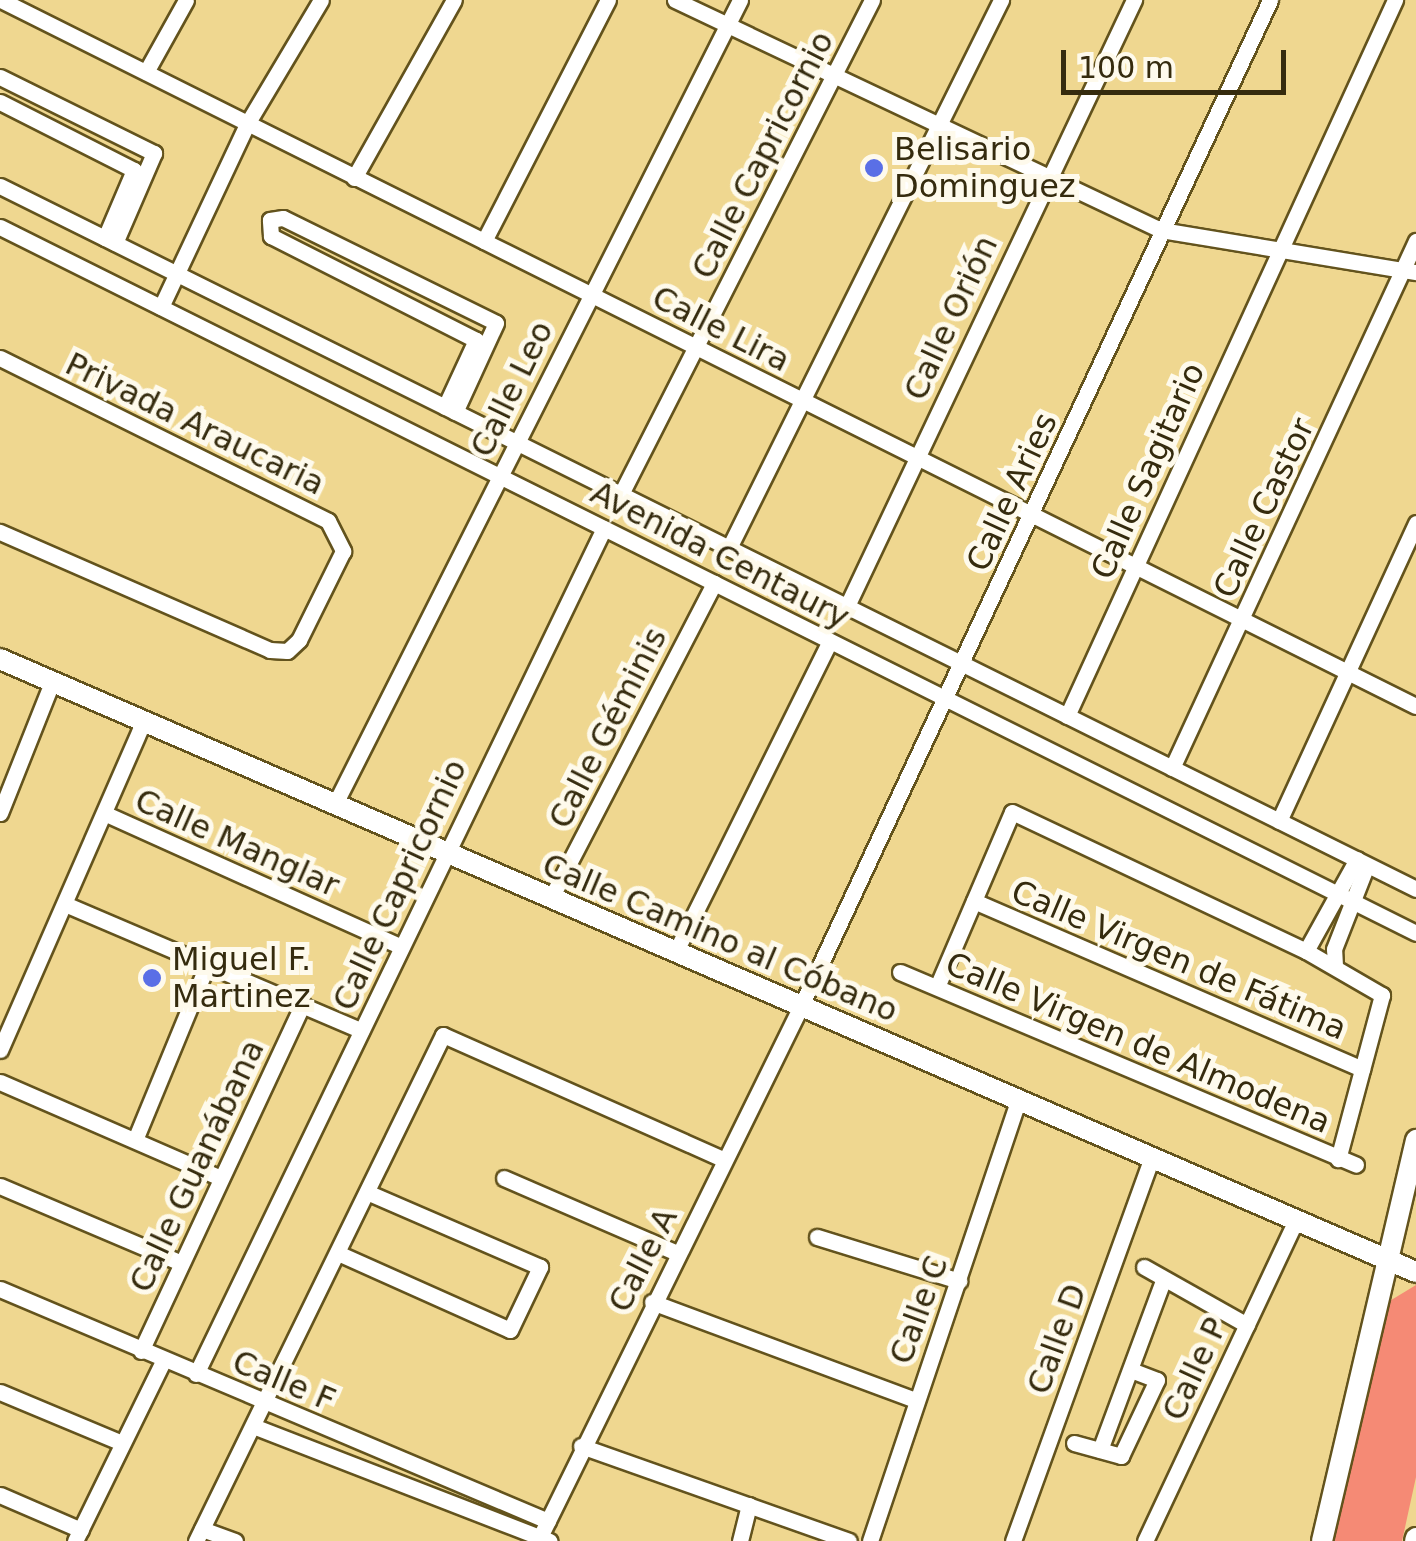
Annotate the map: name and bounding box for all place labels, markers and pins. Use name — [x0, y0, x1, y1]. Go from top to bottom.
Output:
place label: Belisario Dominguez — [894, 131, 1076, 206]
marker: Belisario Dominguez — [863, 157, 885, 179]
place label: Miguel F. Martinez — [172, 941, 311, 1016]
marker: Miguel F. Martinez — [141, 967, 163, 989]

